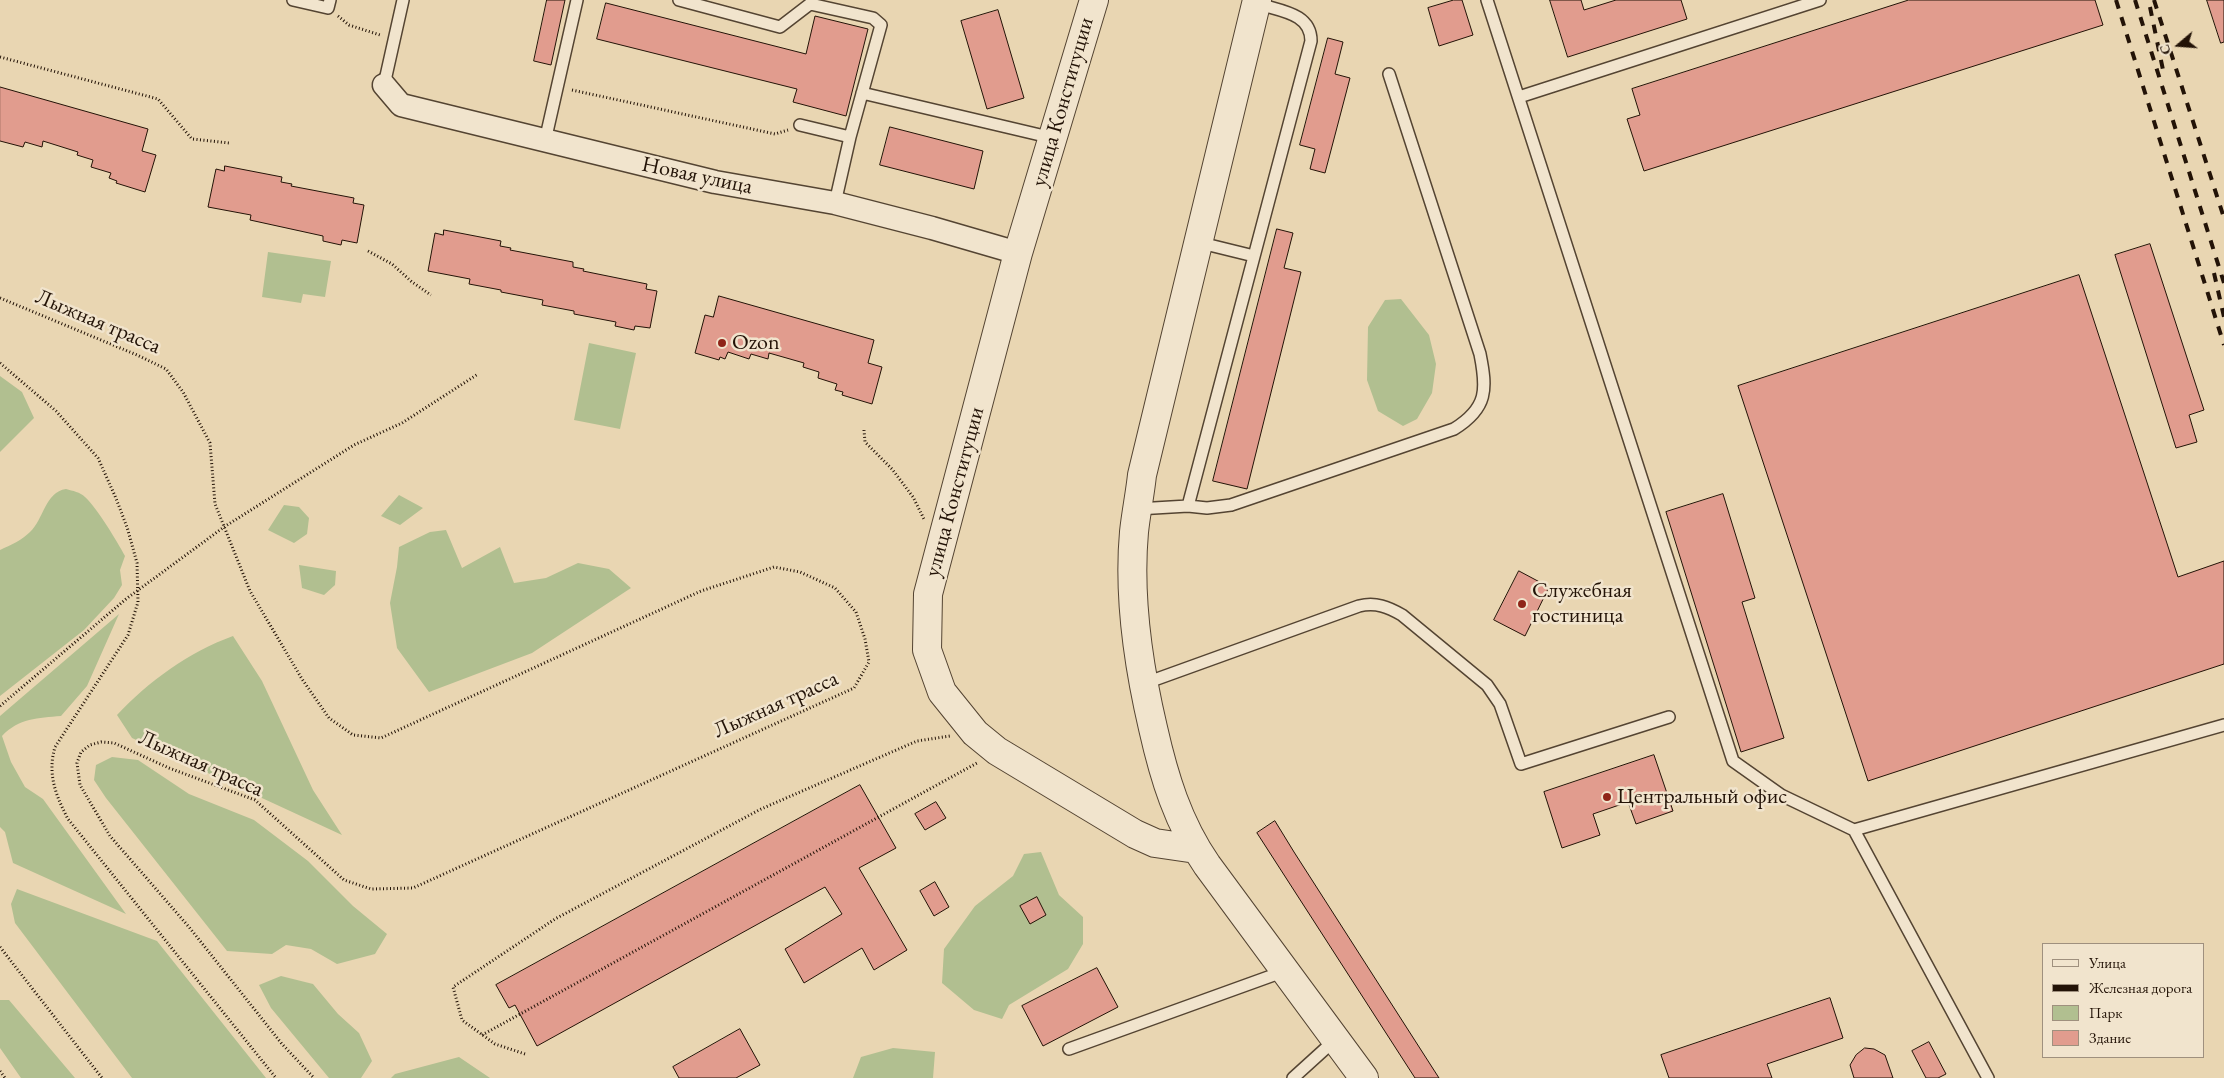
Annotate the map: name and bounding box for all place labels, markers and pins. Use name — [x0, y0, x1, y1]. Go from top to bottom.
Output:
place label: Ozon — [732, 330, 780, 356]
marker: Ozon — [716, 337, 728, 349]
place label: Служебная гостиница — [1532, 578, 1632, 630]
marker: Служебная гостиница — [1516, 598, 1528, 610]
place label: Центральный офис — [1617, 784, 1787, 810]
marker: Центральный офис — [1601, 791, 1613, 803]

